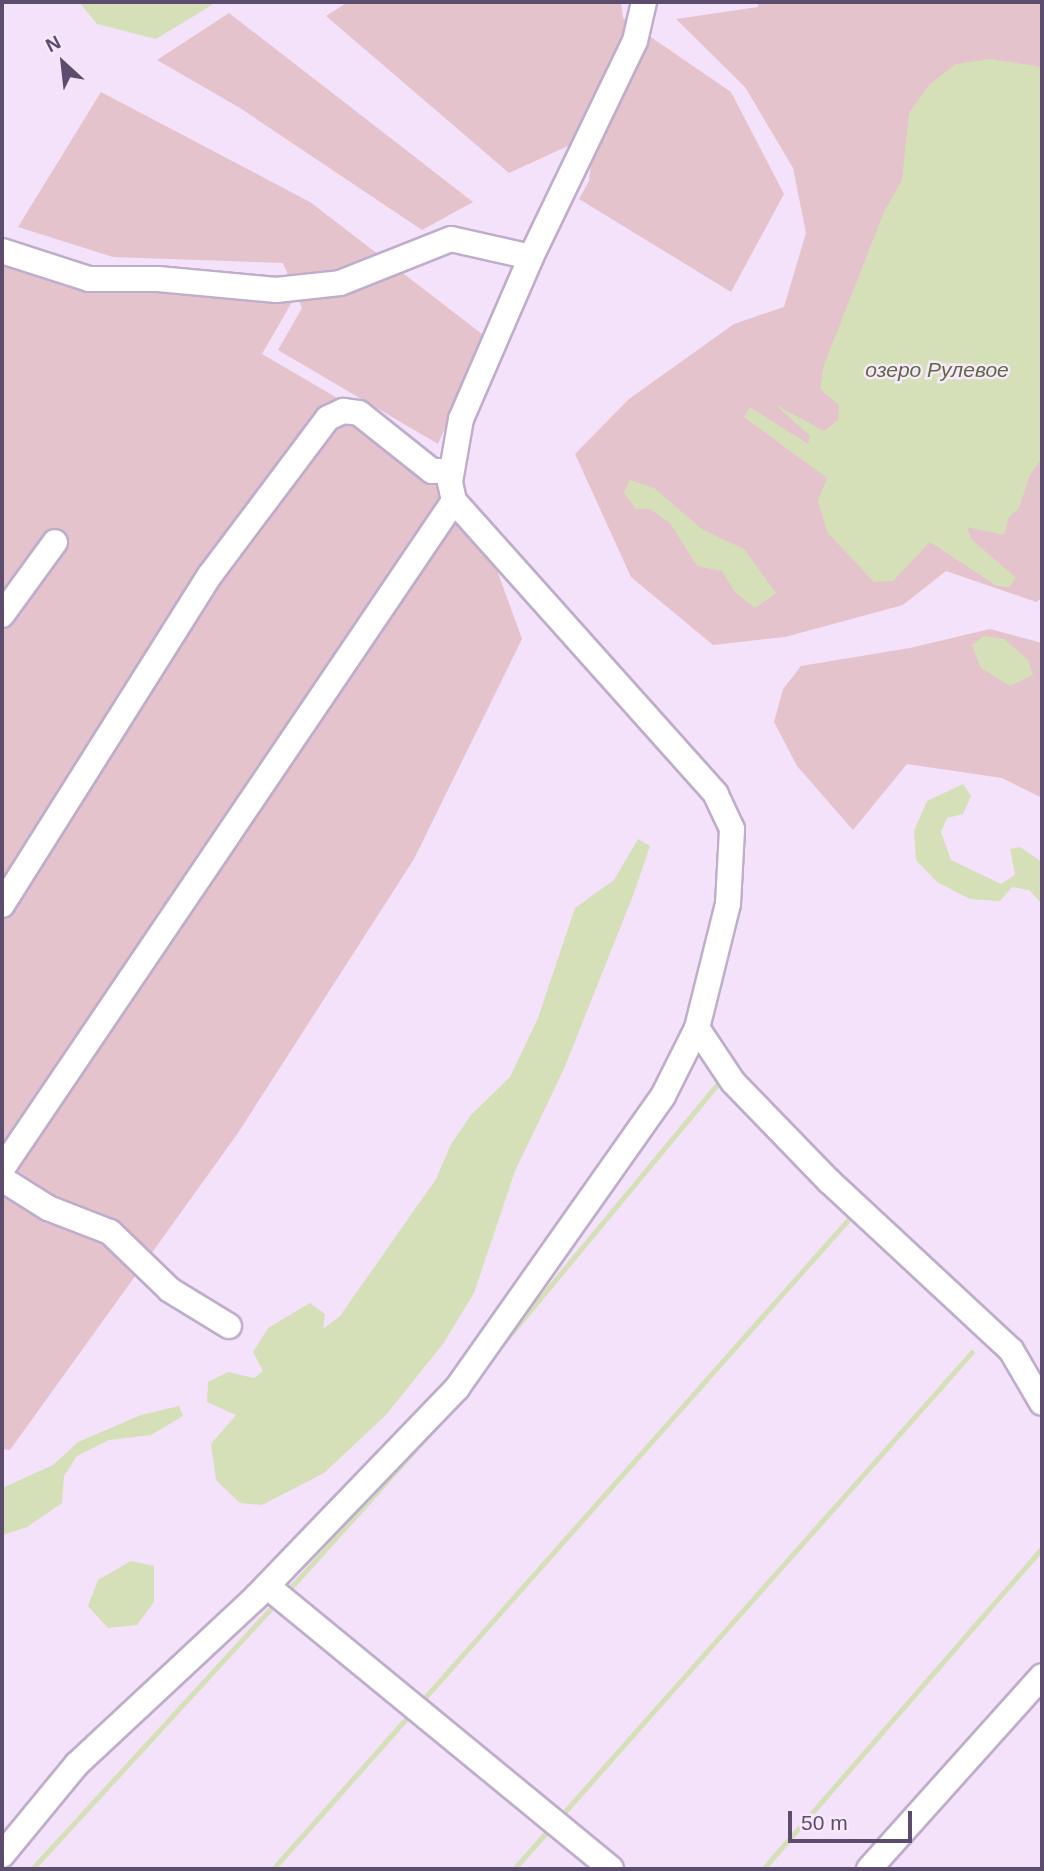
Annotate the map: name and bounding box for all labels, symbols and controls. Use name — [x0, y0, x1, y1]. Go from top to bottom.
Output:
north arrow — [28, 28, 98, 98]
text: N — [42, 31, 64, 56]
water label: озеро Рулевое — [865, 357, 1009, 383]
scale bar — [792, 1798, 916, 1842]
text: 50 m — [801, 1811, 848, 1834]

